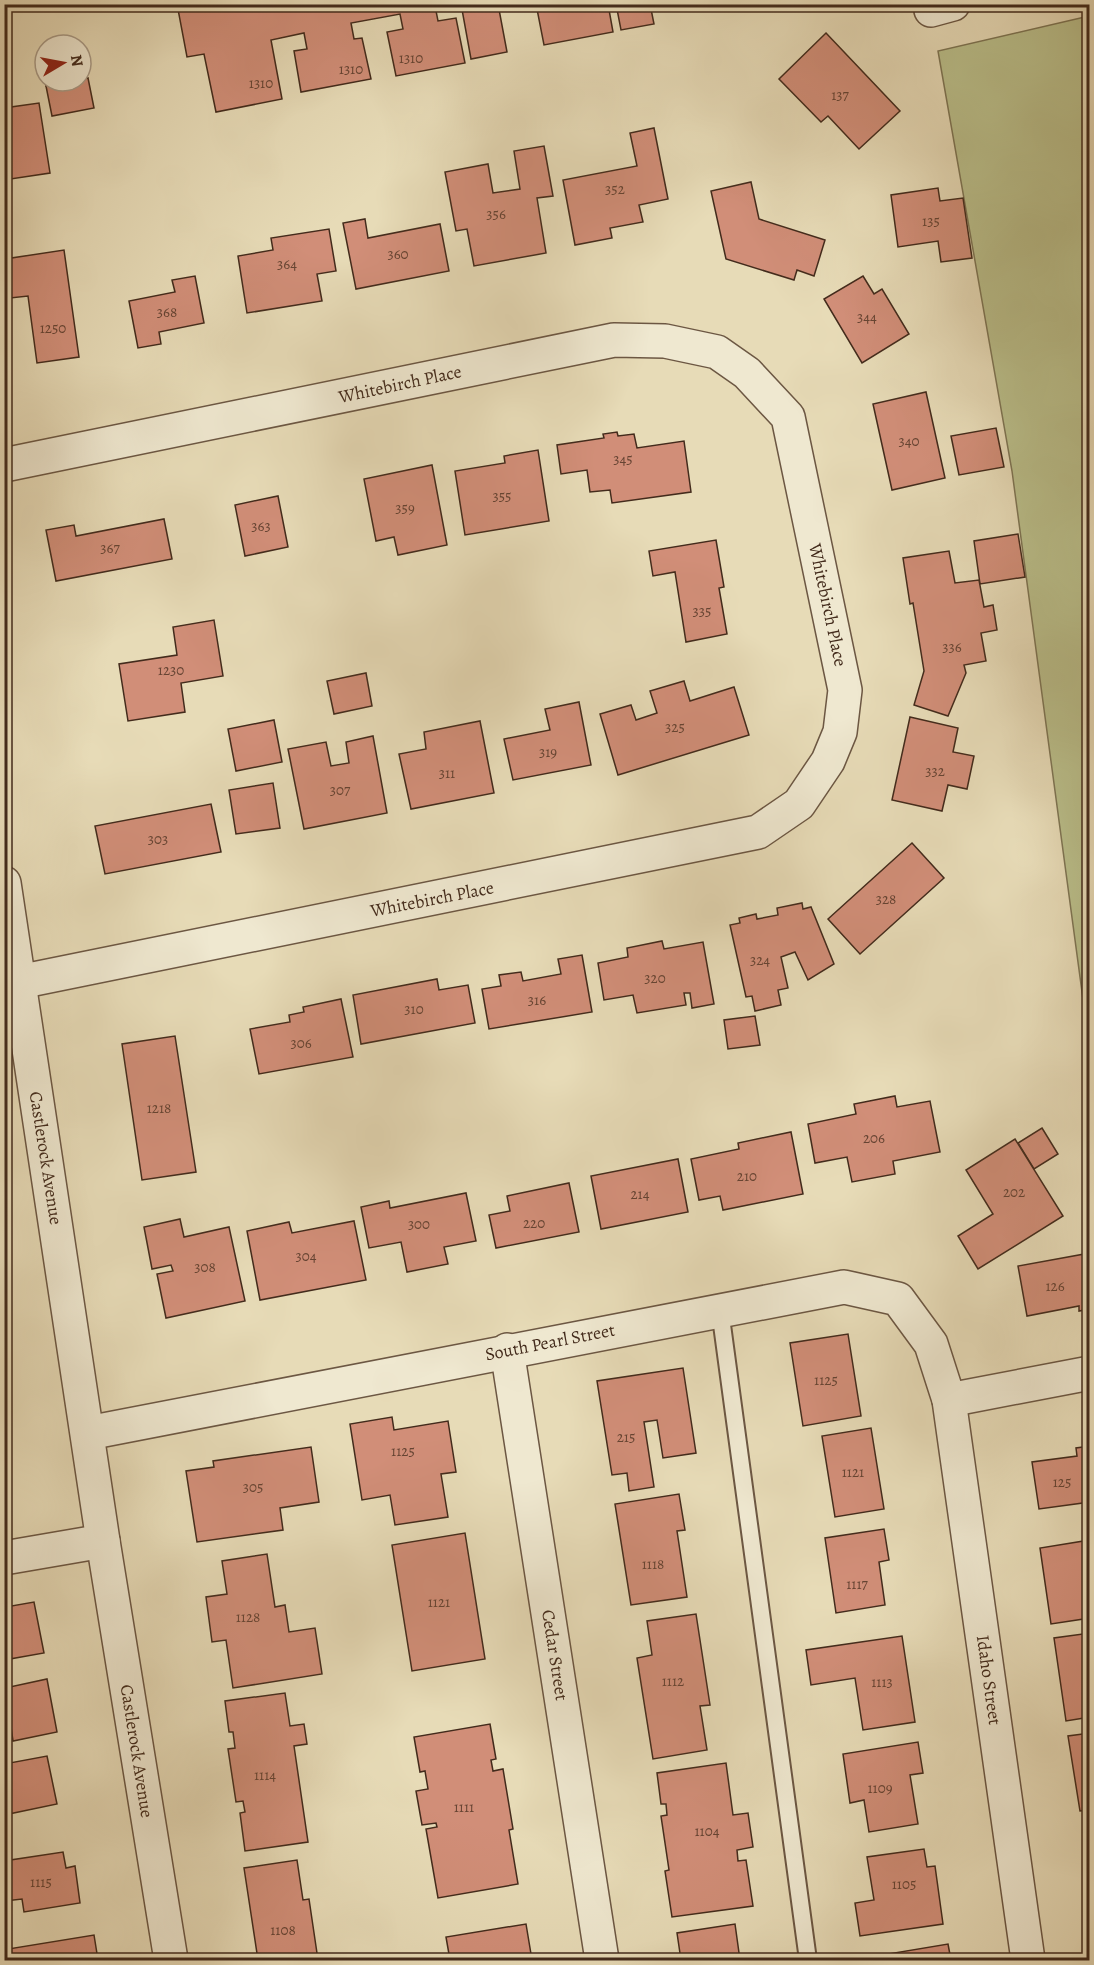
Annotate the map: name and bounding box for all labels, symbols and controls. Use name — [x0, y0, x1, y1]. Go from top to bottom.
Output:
north arrow — [33, 33, 93, 93]
house number: 1310 — [399, 48, 423, 68]
text: N — [65, 53, 89, 69]
house number: 1310 — [339, 59, 363, 79]
house number: 1310 — [249, 73, 273, 93]
house number: 137 — [831, 85, 850, 105]
house number: 352 — [605, 179, 625, 199]
house number: 356 — [486, 204, 506, 224]
house number: 135 — [922, 211, 940, 231]
house number: 360 — [387, 244, 409, 264]
house number: 364 — [277, 254, 297, 274]
house number: 368 — [157, 302, 177, 322]
house number: 344 — [857, 307, 877, 327]
house number: 1250 — [40, 318, 66, 338]
street label: Whitebirch Place — [335, 359, 464, 409]
house number: 340 — [898, 431, 920, 451]
house number: 345 — [613, 449, 633, 469]
house number: 355 — [492, 486, 512, 506]
house number: 359 — [395, 498, 415, 518]
house number: 363 — [251, 516, 271, 536]
house number: 367 — [100, 538, 120, 558]
street label: Whitebirch Place — [803, 540, 853, 669]
house number: 335 — [693, 601, 711, 621]
house number: 336 — [942, 637, 962, 657]
house number: 1230 — [158, 660, 184, 680]
house number: 325 — [665, 717, 685, 737]
house number: 319 — [539, 742, 557, 762]
house number: 332 — [925, 761, 945, 781]
house number: 311 — [439, 763, 455, 783]
house number: 307 — [330, 780, 351, 800]
house number: 303 — [148, 829, 168, 849]
street label: Whitebirch Place — [367, 875, 496, 923]
house number: 328 — [876, 889, 896, 909]
house number: 324 — [750, 950, 770, 970]
house number: 320 — [644, 968, 666, 988]
house number: 316 — [528, 990, 546, 1010]
house number: 310 — [404, 999, 424, 1019]
house number: 306 — [290, 1033, 312, 1053]
street label: Castlerock Avenue — [24, 1090, 68, 1226]
house number: 1218 — [147, 1098, 171, 1118]
house number: 206 — [863, 1128, 885, 1148]
house number: 210 — [737, 1166, 757, 1186]
house number: 202 — [1003, 1182, 1025, 1202]
house number: 214 — [630, 1184, 650, 1204]
house number: 220 — [523, 1213, 545, 1233]
house number: 300 — [408, 1214, 430, 1234]
house number: 304 — [295, 1246, 317, 1266]
house number: 308 — [194, 1257, 216, 1277]
house number: 126 — [1045, 1276, 1065, 1296]
street label: South Pearl Street — [483, 1318, 617, 1366]
house number: 1125 — [814, 1370, 838, 1390]
house number: 215 — [617, 1427, 635, 1447]
house number: 1125 — [391, 1441, 415, 1461]
house number: 1121 — [842, 1462, 864, 1482]
house number: 125 — [1053, 1472, 1071, 1492]
house number: 305 — [243, 1477, 263, 1497]
house number: 1118 — [642, 1554, 664, 1574]
house number: 1117 — [846, 1574, 869, 1594]
house number: 1121 — [428, 1592, 450, 1612]
house number: 1128 — [236, 1607, 260, 1627]
street label: Cedar Street — [536, 1608, 574, 1702]
street label: Idaho Street — [971, 1633, 1007, 1727]
house number: 1112 — [662, 1671, 684, 1691]
house number: 1113 — [871, 1672, 893, 1692]
street label: Castlerock Avenue — [115, 1683, 159, 1819]
house number: 1114 — [254, 1765, 276, 1785]
house number: 1109 — [867, 1778, 893, 1798]
house number: 1111 — [454, 1797, 474, 1817]
house number: 1104 — [694, 1821, 720, 1841]
house number: 1115 — [30, 1872, 52, 1892]
house number: 1105 — [892, 1874, 916, 1894]
house number: 1108 — [270, 1920, 296, 1940]

